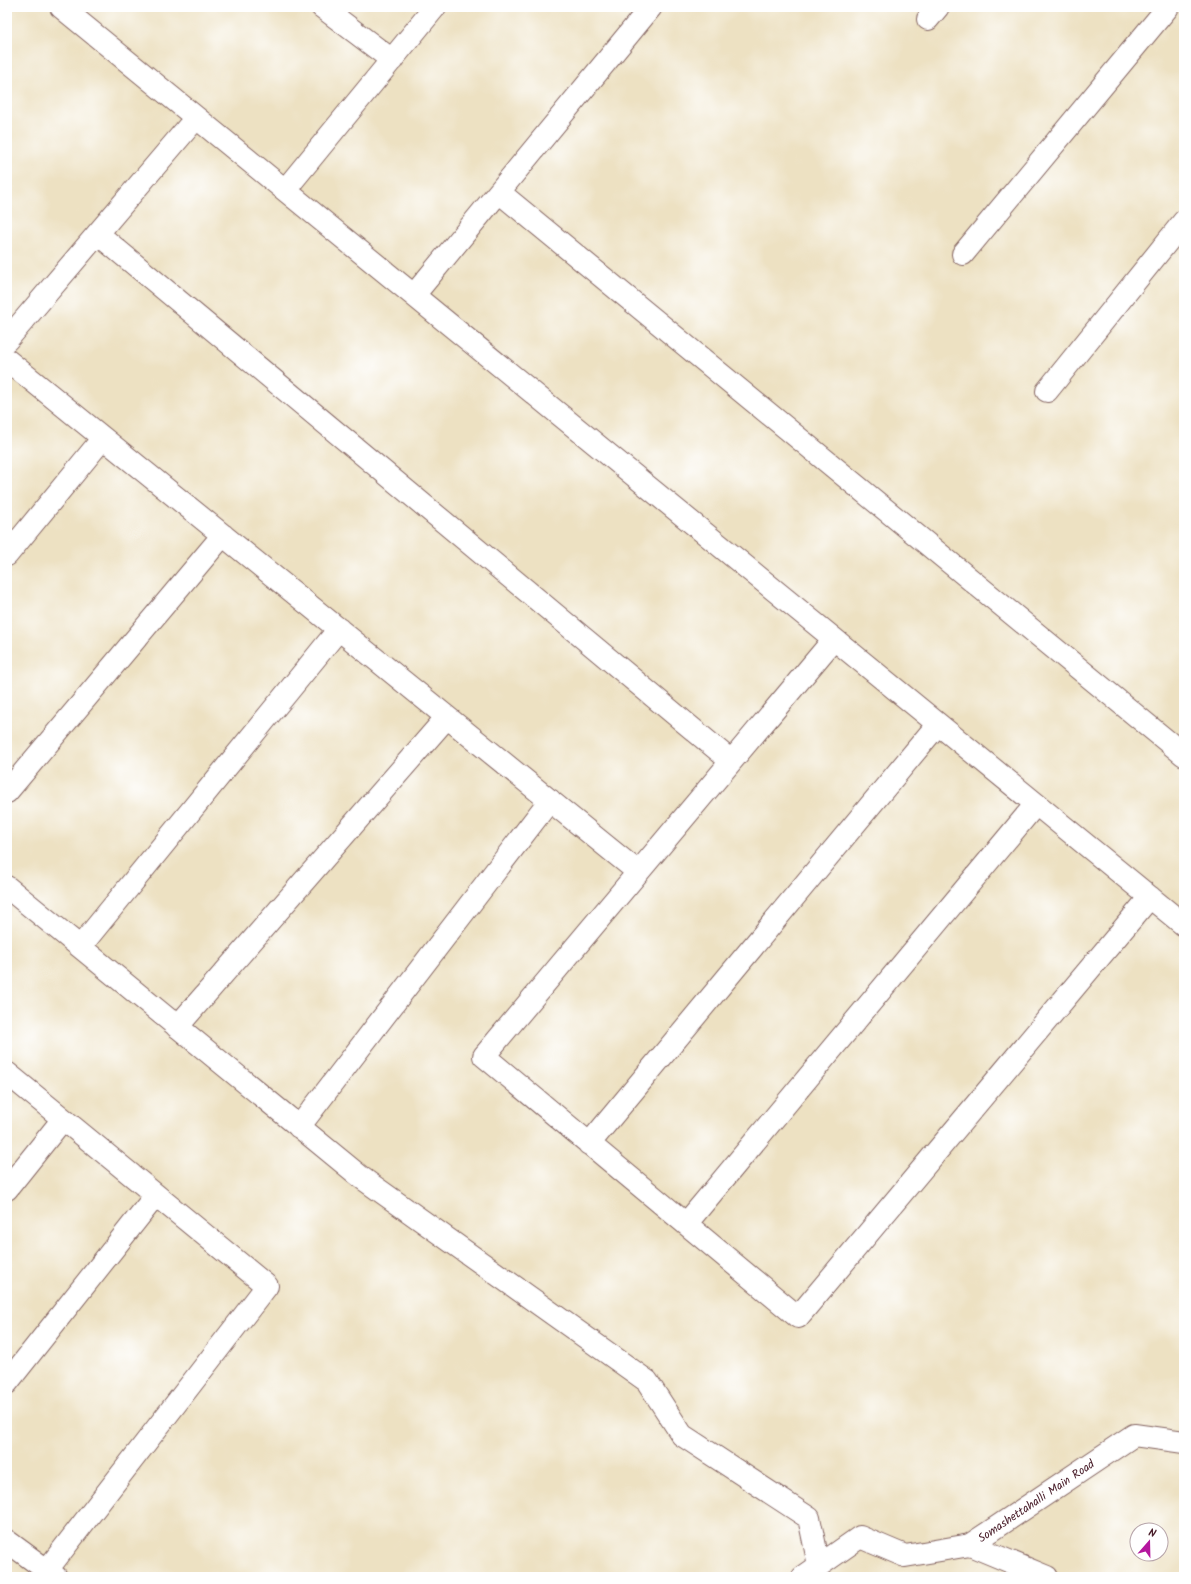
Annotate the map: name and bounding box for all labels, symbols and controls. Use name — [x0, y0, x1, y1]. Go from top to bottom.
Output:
street label: Somashettahalli Main Road — [974, 1454, 1099, 1548]
north arrow — [1129, 1522, 1169, 1562]
text: N — [1146, 1524, 1158, 1543]

